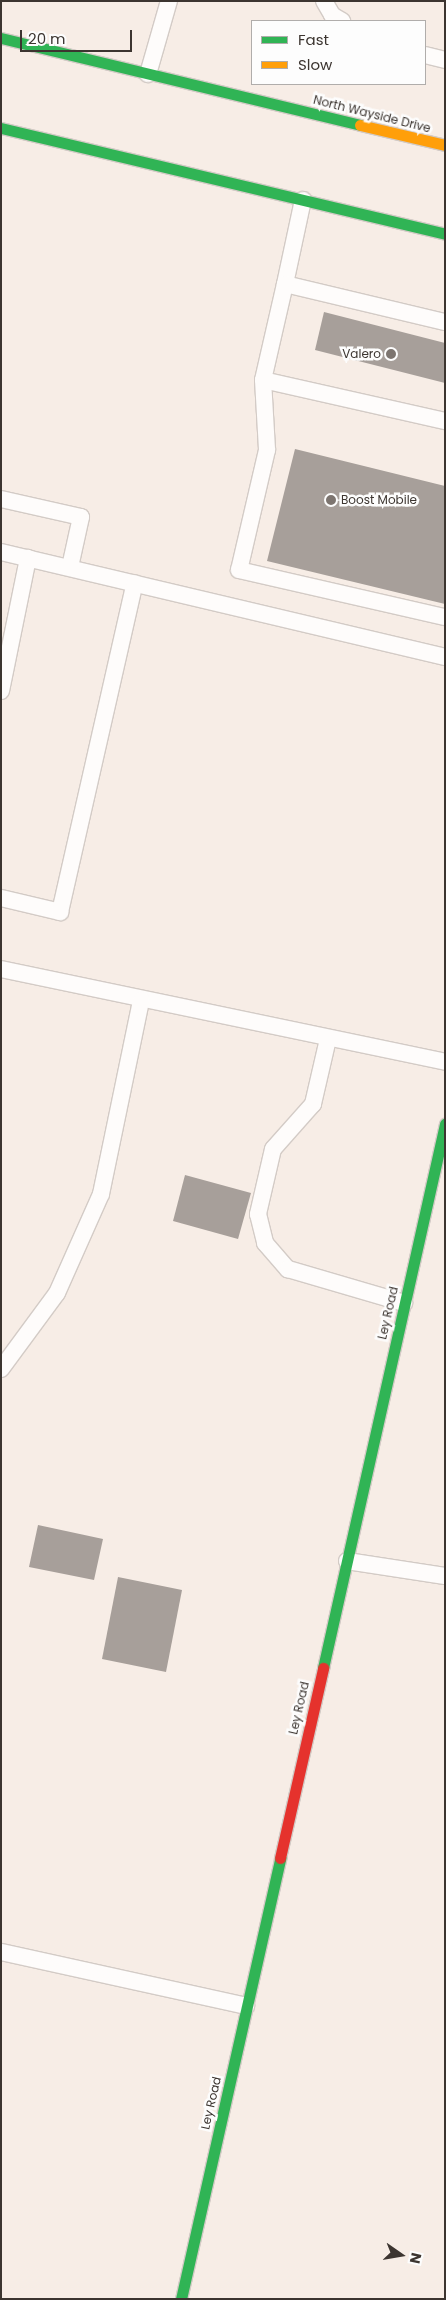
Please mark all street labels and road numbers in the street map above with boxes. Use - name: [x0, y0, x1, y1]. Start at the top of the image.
- street label: North Wayside Drive: [312, 92, 432, 136]
- street label: Ley Road: [375, 1285, 401, 1341]
- street label: Ley Road: [286, 1680, 312, 1736]
- street label: Ley Road: [198, 2075, 224, 2131]

